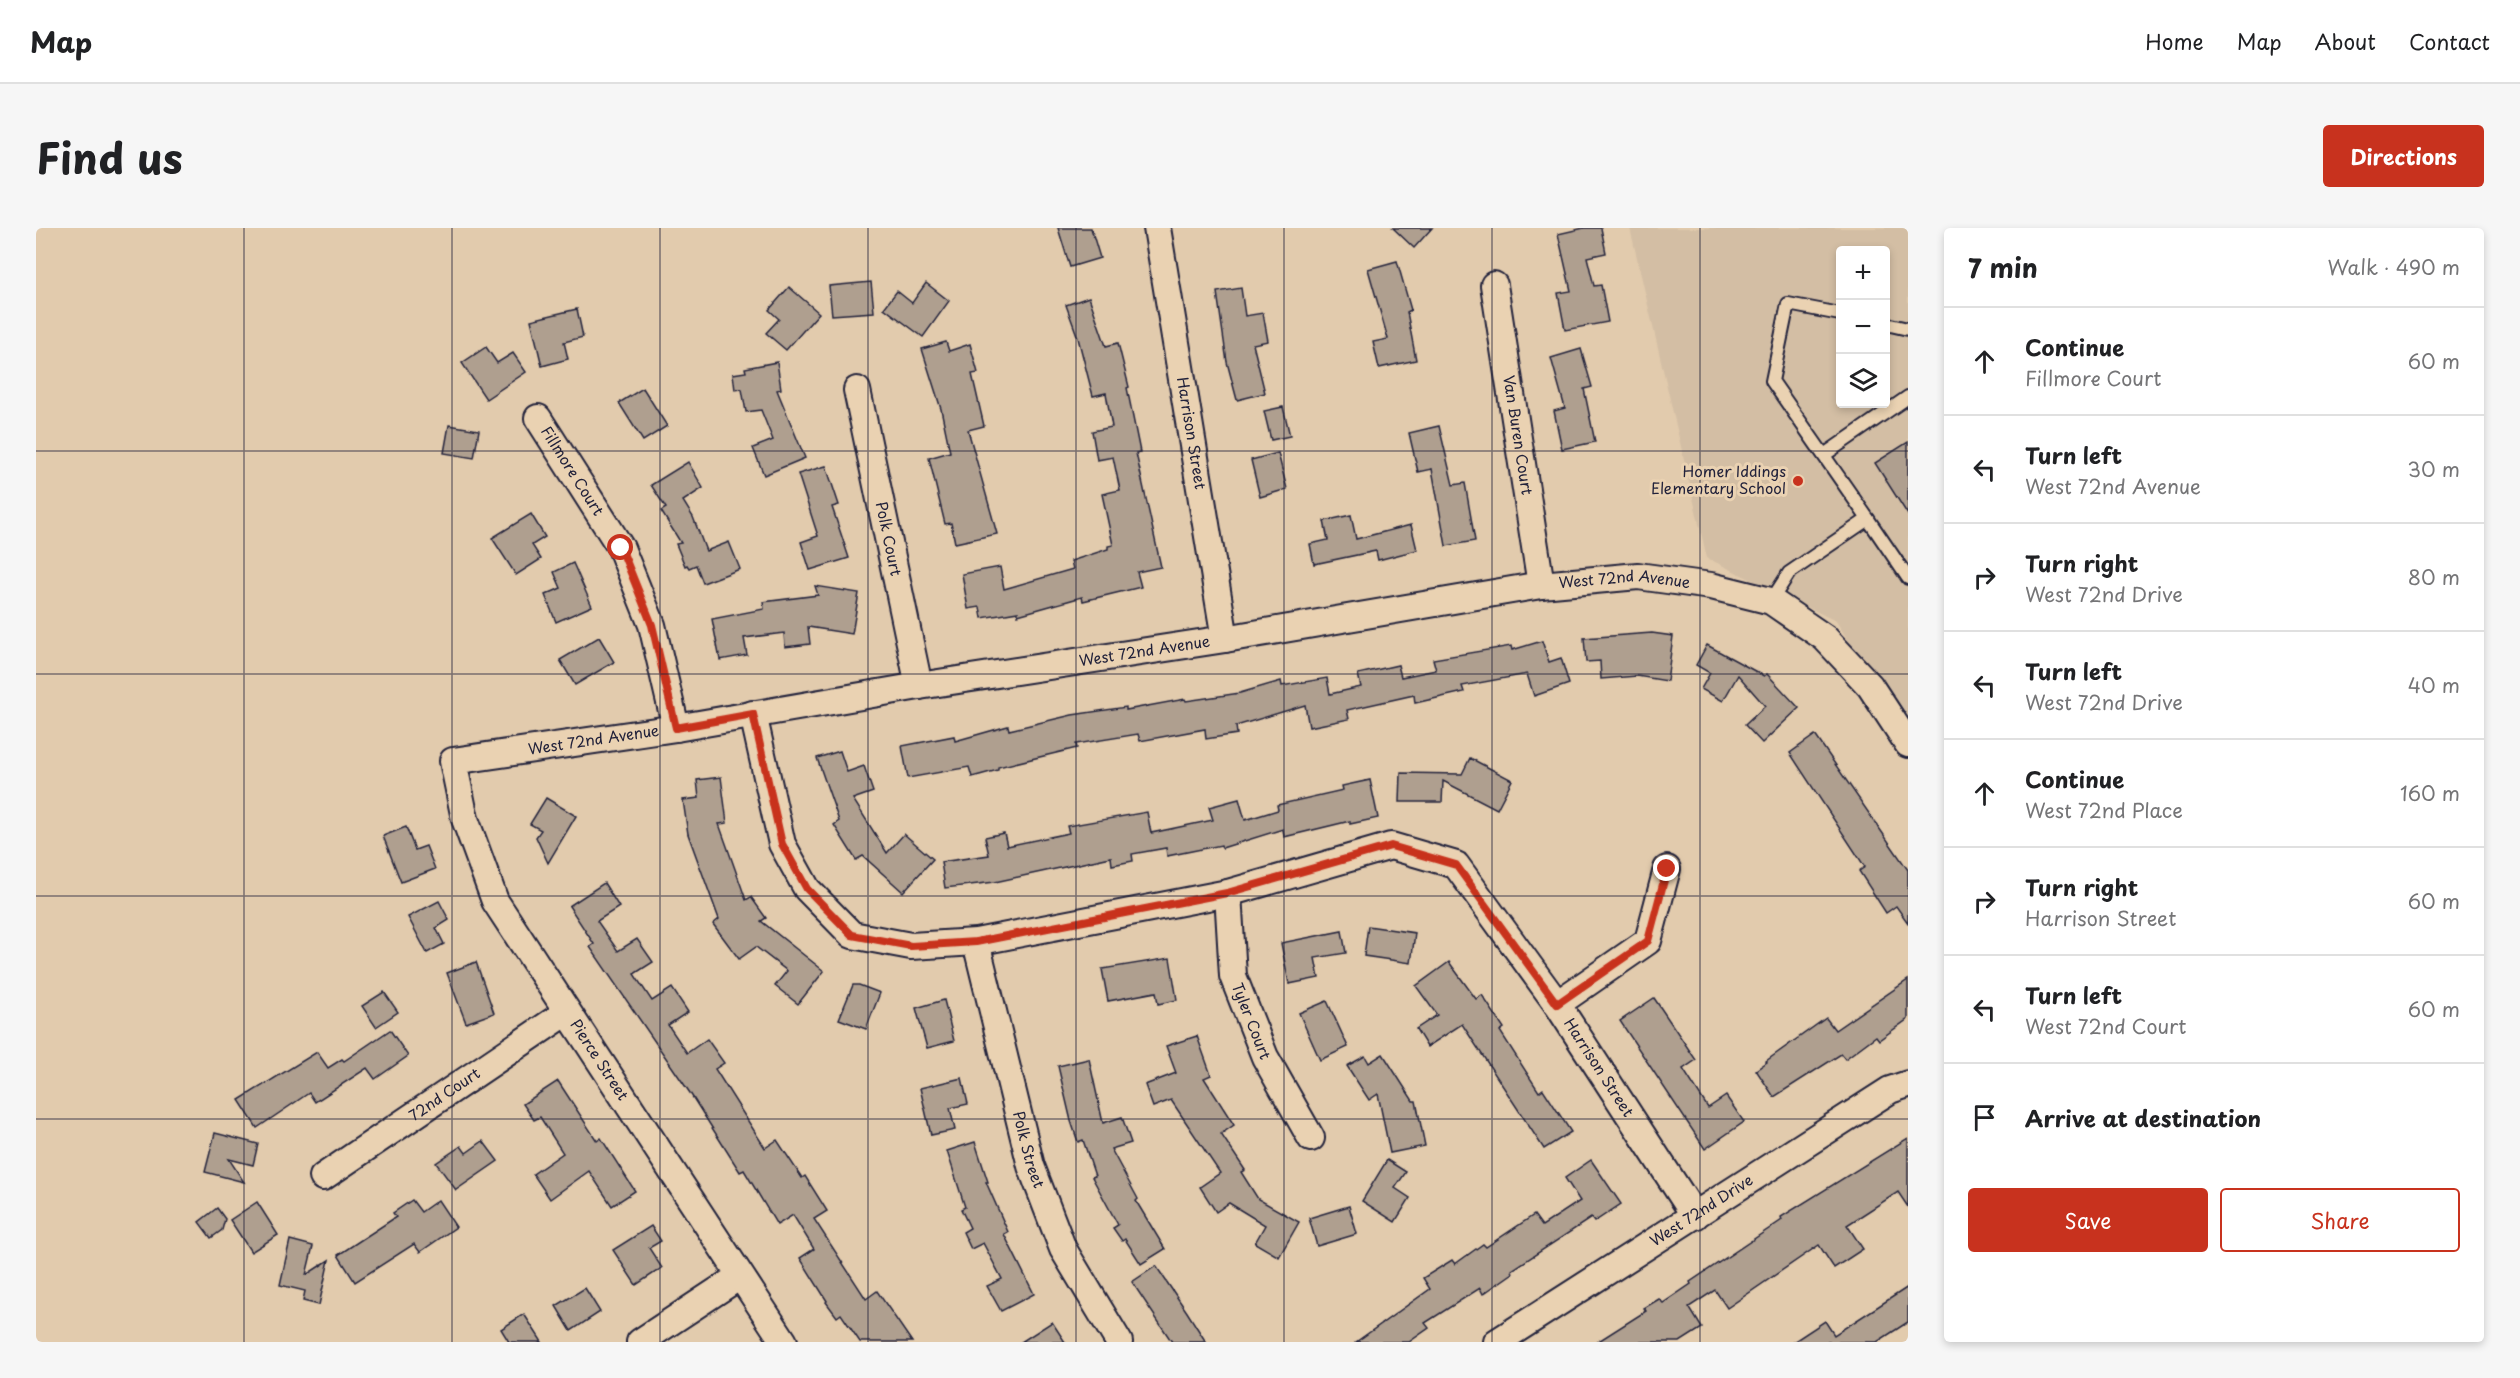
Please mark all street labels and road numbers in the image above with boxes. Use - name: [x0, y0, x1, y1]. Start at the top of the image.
- street label: Van Buren Court: [1498, 373, 1540, 496]
- street label: Harrison Street: [1172, 375, 1213, 491]
- street label: Fillmore Court: [536, 421, 610, 520]
- street label: Polk Court: [871, 499, 909, 578]
- street label: West 72nd Avenue: [1558, 563, 1692, 593]
- street label: West 72nd Avenue: [1077, 628, 1211, 671]
- street label: West 72nd Avenue: [526, 718, 660, 760]
- street label: Tyler Court: [1227, 979, 1278, 1063]
- street label: Harrison Street: [1559, 1013, 1640, 1121]
- street label: Pierce Street: [565, 1014, 635, 1104]
- street label: 72nd Court: [404, 1061, 484, 1126]
- street label: Polk Street: [1008, 1108, 1051, 1191]
- street label: West 72nd Drive: [1645, 1168, 1757, 1251]

